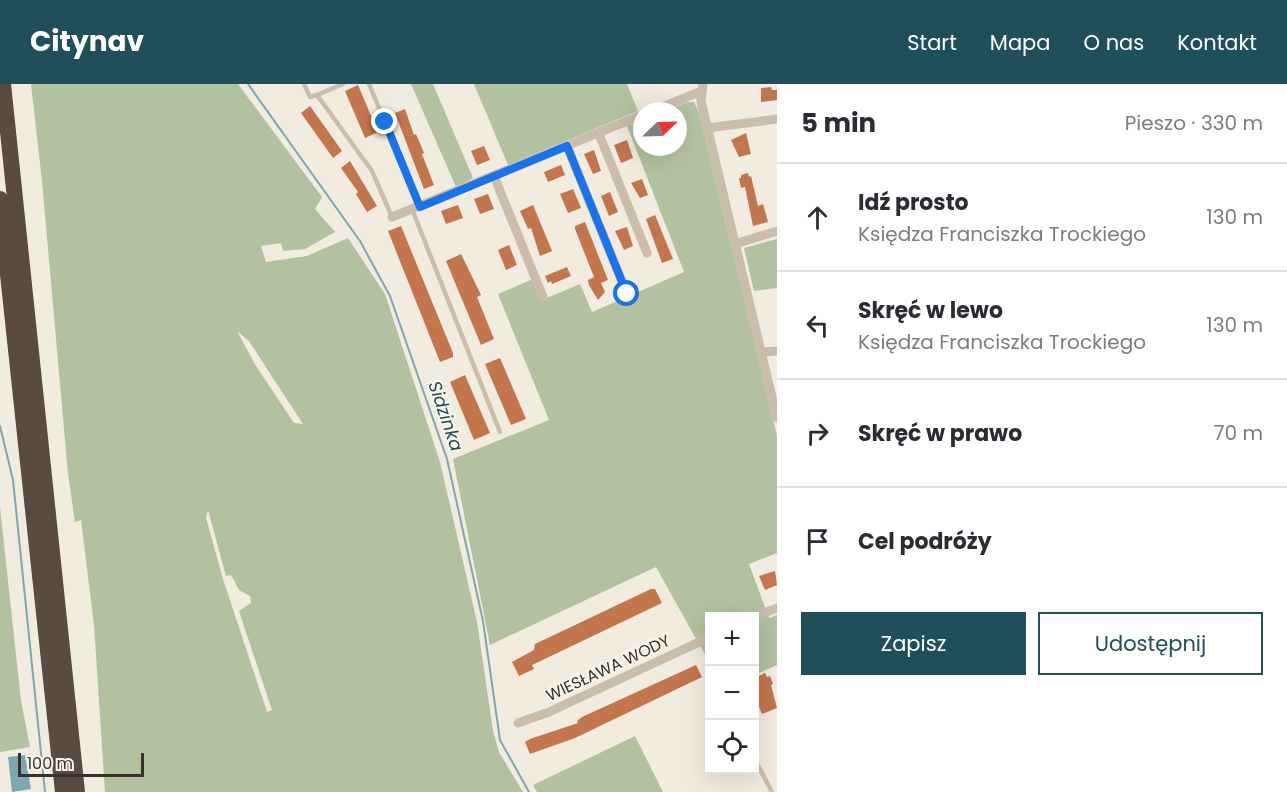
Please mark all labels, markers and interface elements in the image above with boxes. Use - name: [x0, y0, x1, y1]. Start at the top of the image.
- text: Citynav: [30, 22, 144, 61]
- text: Start: [907, 28, 957, 57]
- text: Mapa: [990, 28, 1051, 57]
- text: O nas: [1084, 28, 1144, 57]
- text: Kontakt: [1177, 28, 1257, 57]
- north arrow: [633, 102, 687, 156]
- text: 5 min: [801, 105, 876, 141]
- route end: [371, 108, 397, 134]
- text: Pieszo · 330 m: [1125, 109, 1263, 137]
- text: Idź prosto: [858, 187, 969, 218]
- icon: ahead: [801, 201, 834, 234]
- text: 130 m: [1206, 203, 1263, 231]
- text: Księdza Franciszka Trockiego: [858, 220, 1146, 248]
- route start: [613, 280, 639, 306]
- text: Skręć w lewo: [858, 295, 1003, 326]
- icon: left: [801, 309, 834, 342]
- text: 130 m: [1206, 311, 1263, 339]
- text: Księdza Franciszka Trockiego: [858, 328, 1146, 356]
- water label: Sidzinka: [422, 378, 470, 454]
- icon: right: [801, 417, 834, 450]
- text: Skręć w prawo: [858, 418, 1022, 449]
- text: 70 m: [1214, 419, 1263, 447]
- icon: arrive: [801, 525, 834, 558]
- text: Cel podróży: [858, 526, 992, 557]
- map controls: [705, 612, 759, 774]
- button: +: [705, 612, 759, 666]
- button: Zapisz: [801, 612, 1026, 675]
- button: Udostępnij: [1038, 612, 1263, 675]
- street label: WIESŁAWA WODY: [542, 629, 674, 707]
- button: −: [705, 666, 759, 720]
- button: locate: [705, 720, 759, 774]
- scale bar: [18, 750, 144, 778]
- text: 100 m: [27, 752, 73, 775]

